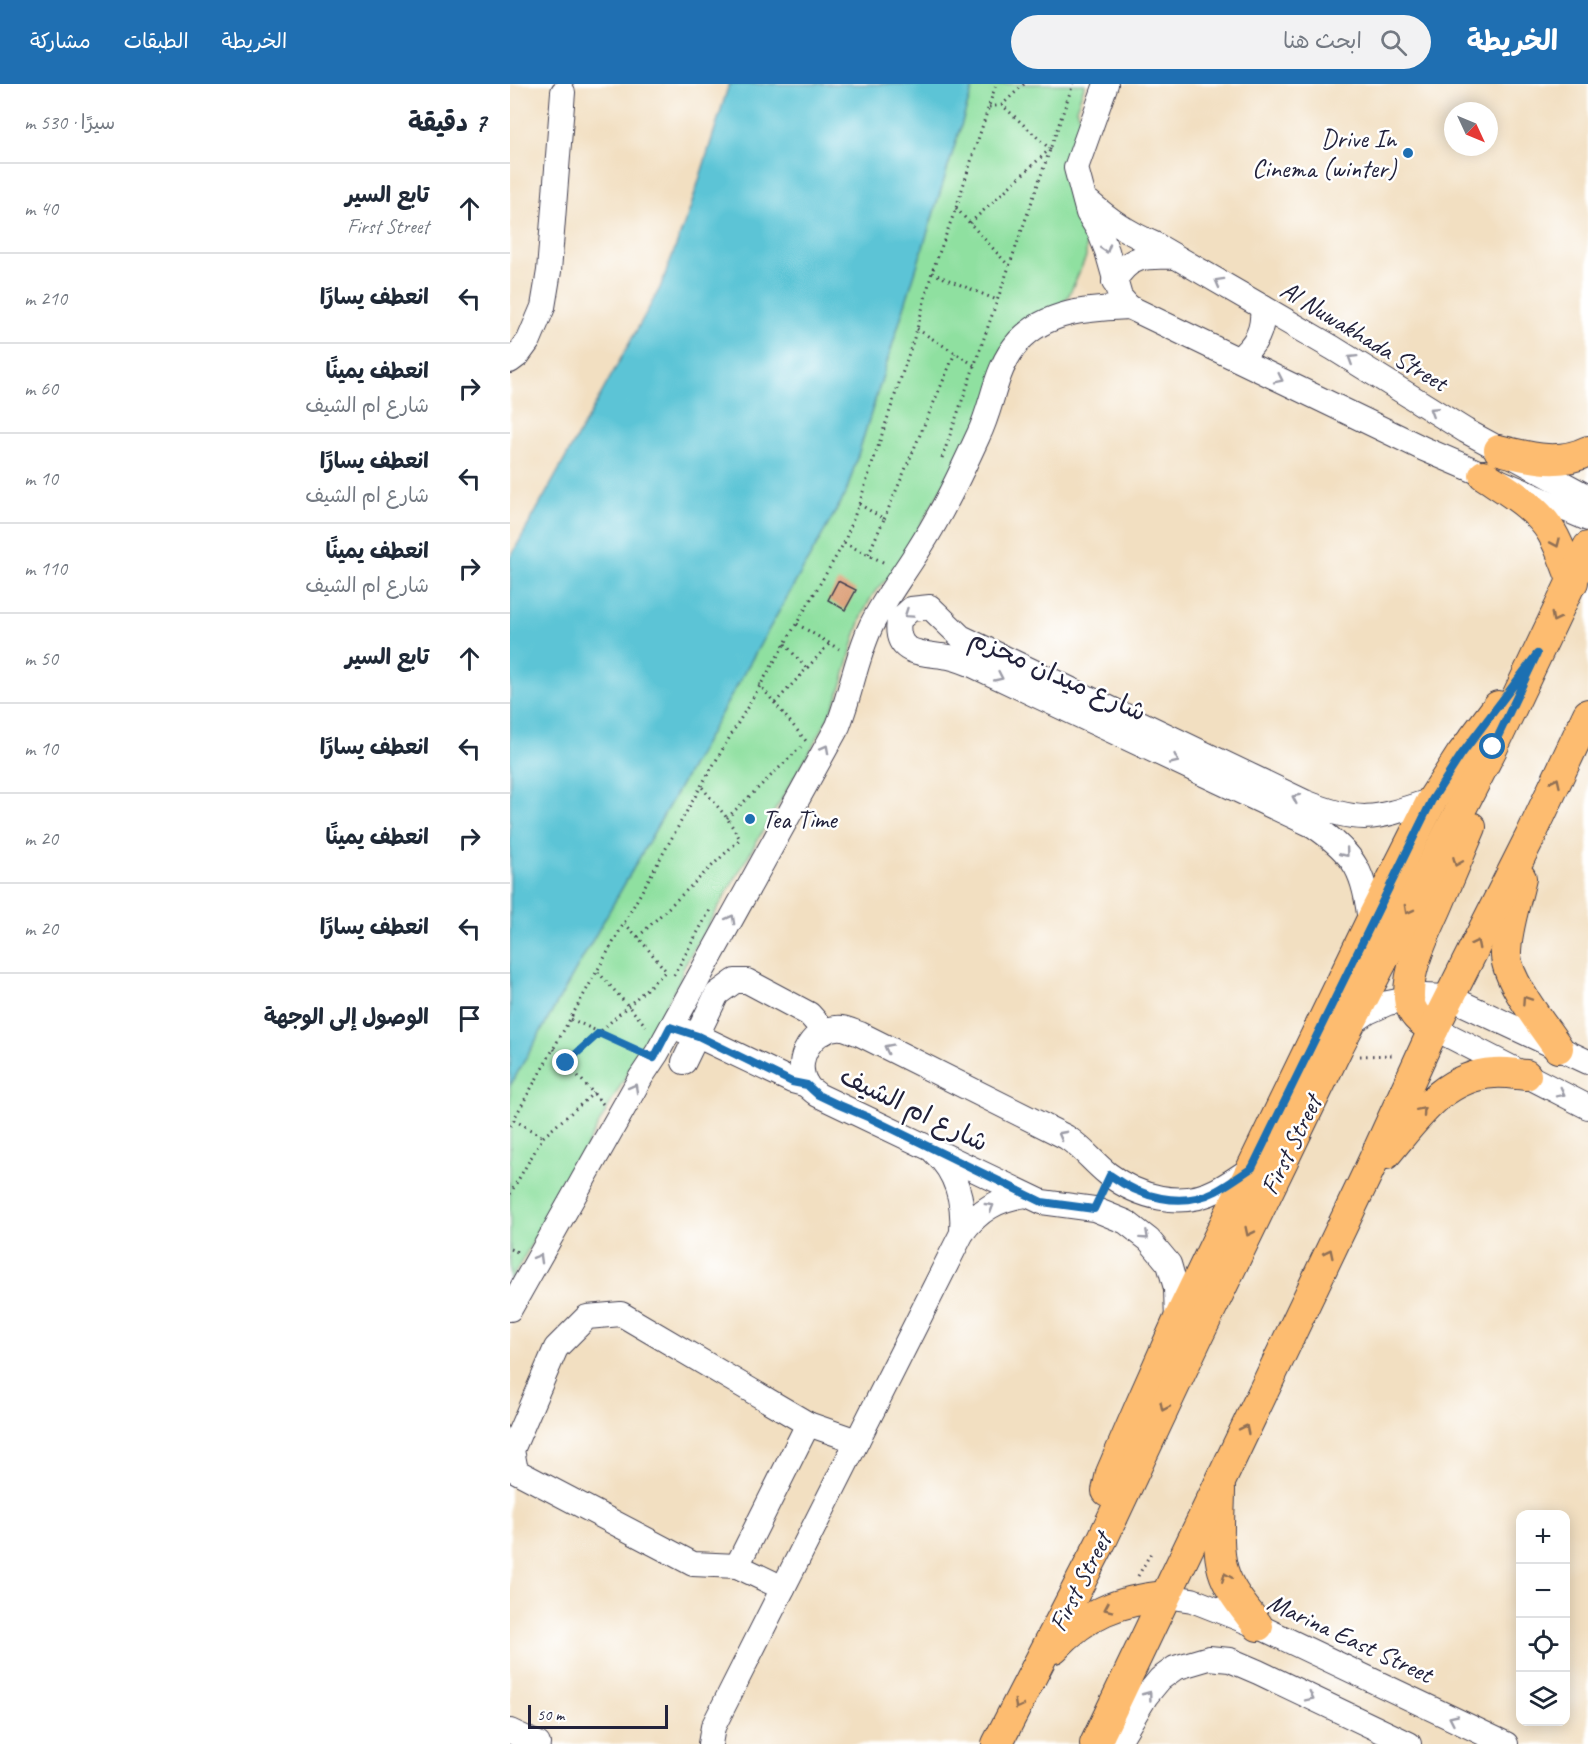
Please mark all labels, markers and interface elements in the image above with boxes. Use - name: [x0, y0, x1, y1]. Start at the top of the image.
- search box: [1011, 15, 1431, 69]
- text: الخريطة: [1467, 23, 1558, 58]
- icon: search: [1377, 26, 1410, 59]
- text: ابحث هنا: [1283, 27, 1362, 55]
- text: مشاركة: [30, 28, 91, 54]
- text: الطبقات: [124, 28, 189, 54]
- text: الخريطة: [222, 28, 287, 54]
- north arrow: [1444, 102, 1498, 156]
- text: 7 دقيقة: [408, 106, 486, 139]
- text: سيرًا · 530 m: [24, 110, 115, 135]
- place label: Drive In Cinema (winter): [1252, 122, 1397, 185]
- marker: Drive In Cinema (winter): [1401, 146, 1415, 160]
- text: تابع السير: [345, 181, 429, 209]
- icon: ahead: [453, 192, 486, 225]
- text: 40 m: [24, 196, 58, 221]
- text: First Street: [347, 214, 429, 239]
- one-way arrow: [1099, 244, 1111, 254]
- street label: Al Nuwakhada Street: [1274, 273, 1456, 400]
- one-way arrow: [1214, 278, 1225, 289]
- icon: left: [453, 282, 486, 315]
- text: انعطف يسارًا: [320, 283, 429, 311]
- text: 210 m: [24, 286, 67, 311]
- one-way arrow: [1347, 356, 1358, 367]
- text: انعطف يمينًا: [325, 357, 429, 385]
- icon: right: [453, 372, 486, 405]
- one-way arrow: [1273, 372, 1284, 384]
- text: 60 m: [24, 376, 58, 401]
- text: شارع ام الشيف: [305, 393, 429, 418]
- one-way arrow: [1429, 406, 1439, 418]
- text: انعطف يسارًا: [320, 447, 429, 475]
- icon: left: [453, 462, 486, 495]
- text: 10 m: [24, 466, 58, 491]
- text: شارع ام الشيف: [305, 483, 429, 508]
- one-way arrow: [1549, 536, 1561, 547]
- text: انعطف يمينًا: [325, 537, 429, 565]
- icon: right: [453, 552, 486, 585]
- text: 110 m: [24, 556, 67, 581]
- text: شارع ام الشيف: [305, 573, 429, 598]
- one-way arrow: [903, 606, 914, 617]
- one-way arrow: [1550, 611, 1562, 622]
- street label: شارع ميدان محزم: [963, 621, 1151, 731]
- icon: ahead: [453, 642, 486, 675]
- text: تابع السير: [345, 643, 429, 671]
- text: 50 m: [24, 646, 58, 671]
- one-way arrow: [992, 670, 1003, 682]
- icon: left: [453, 732, 486, 765]
- text: انعطف يسارًا: [320, 733, 429, 761]
- route start: [1479, 733, 1505, 759]
- text: 10 m: [24, 736, 58, 761]
- one-way arrow: [818, 744, 829, 755]
- one-way arrow: [1169, 753, 1180, 765]
- one-way arrow: [1548, 777, 1560, 788]
- one-way arrow: [1291, 793, 1302, 805]
- place label: Tea Time: [762, 803, 839, 836]
- marker: Tea Time: [743, 812, 757, 826]
- icon: right: [453, 822, 486, 855]
- text: انعطف يمينًا: [325, 823, 429, 851]
- text: 20 m: [24, 826, 58, 851]
- one-way arrow: [1338, 846, 1349, 857]
- one-way arrow: [1452, 855, 1464, 866]
- one-way arrow: [1404, 904, 1415, 915]
- icon: left: [453, 912, 486, 945]
- text: انعطف يسارًا: [320, 913, 429, 941]
- one-way arrow: [724, 915, 735, 925]
- text: 20 m: [24, 916, 58, 941]
- one-way arrow: [1468, 940, 1480, 951]
- one-way arrow: [1522, 995, 1533, 1006]
- icon: arrive: [453, 1002, 486, 1035]
- text: الوصول إلى الوجهة: [264, 1003, 429, 1031]
- one-way arrow: [883, 1044, 894, 1055]
- route end: [552, 1049, 578, 1075]
- street label: شارع ام الشيف: [833, 1059, 993, 1162]
- one-way arrow: [627, 1084, 638, 1095]
- one-way arrow: [1555, 1085, 1566, 1097]
- street label: First Street: [1253, 1087, 1331, 1200]
- one-way arrow: [1415, 1108, 1426, 1118]
- one-way arrow: [1057, 1131, 1068, 1143]
- one-way arrow: [984, 1202, 994, 1214]
- one-way arrow: [1244, 1225, 1256, 1236]
- one-way arrow: [1138, 1229, 1148, 1240]
- one-way arrow: [1321, 1248, 1333, 1259]
- one-way arrow: [531, 1254, 543, 1264]
- one-way arrow: [1160, 1401, 1172, 1412]
- one-way arrow: [1237, 1424, 1249, 1435]
- map controls: [1516, 1510, 1570, 1726]
- button: +: [1516, 1510, 1570, 1564]
- street label: First Street: [1041, 1524, 1120, 1637]
- button: −: [1516, 1564, 1570, 1618]
- one-way arrow: [1221, 1572, 1233, 1583]
- street label: Marina East Street: [1262, 1585, 1440, 1692]
- one-way arrow: [1104, 1601, 1115, 1613]
- button: locate: [1516, 1618, 1570, 1672]
- button: layers: [1516, 1672, 1570, 1726]
- one-way arrow: [1304, 1689, 1315, 1701]
- one-way arrow: [1141, 1690, 1152, 1701]
- one-way arrow: [1014, 1699, 1025, 1709]
- scale bar: [528, 1702, 668, 1730]
- text: 50 m: [537, 1705, 564, 1725]
- one-way arrow: [1449, 1714, 1460, 1726]

